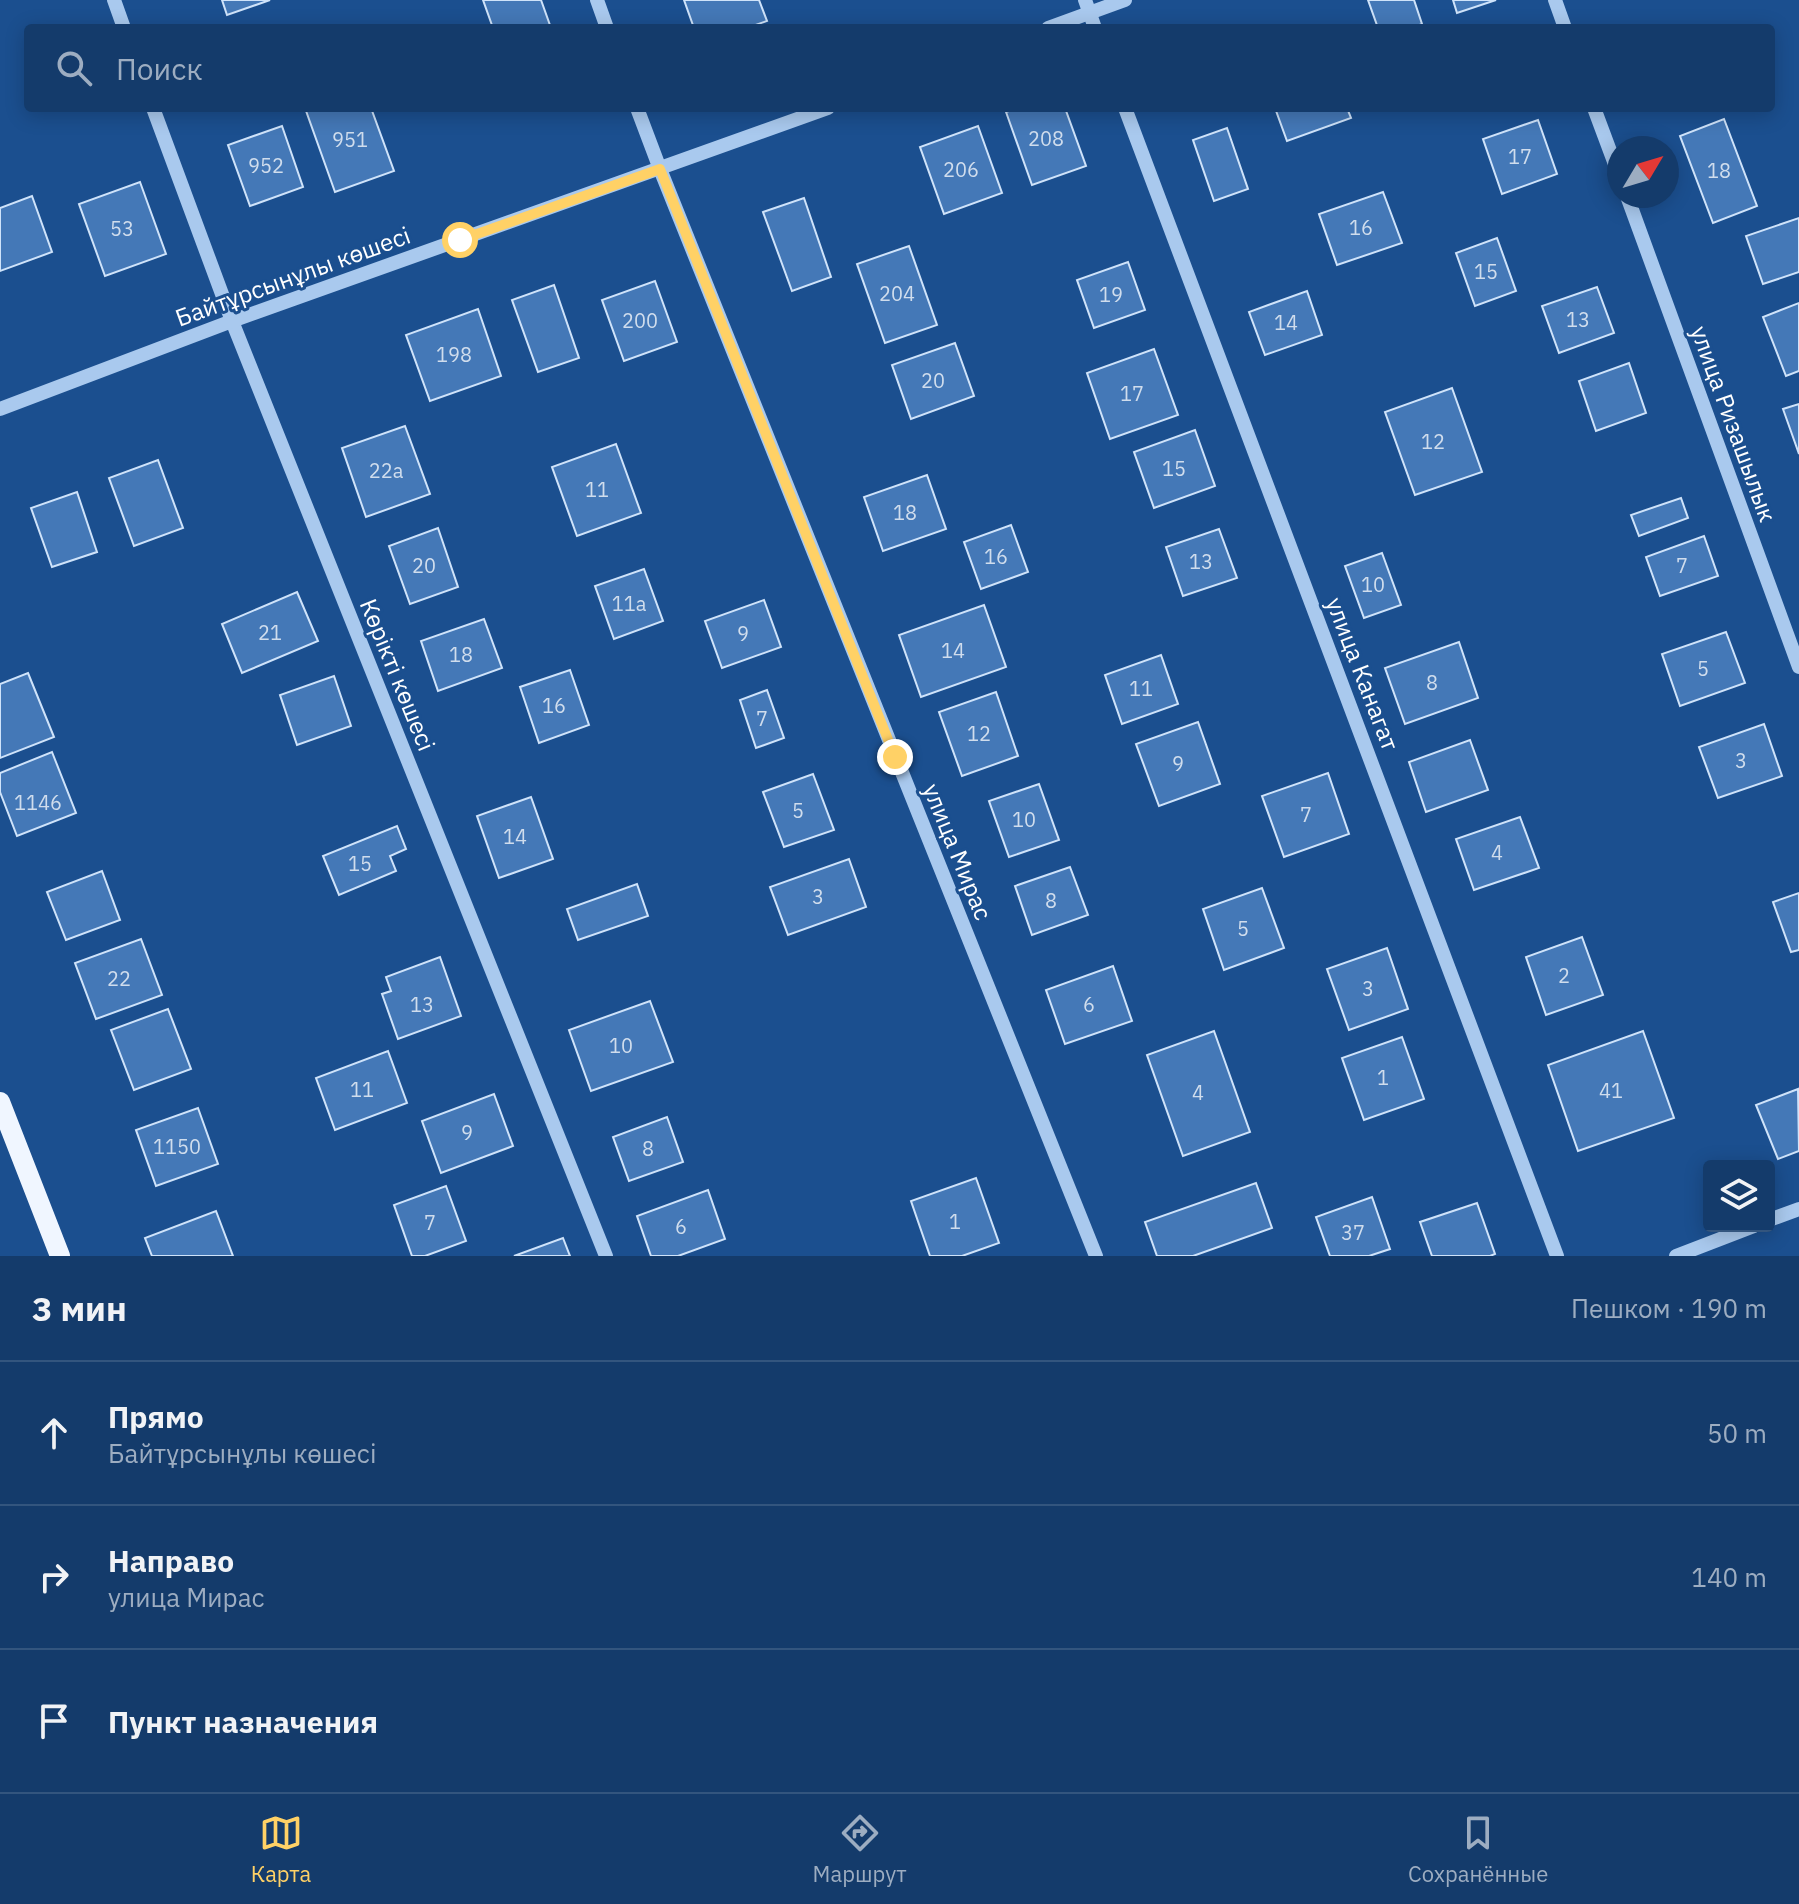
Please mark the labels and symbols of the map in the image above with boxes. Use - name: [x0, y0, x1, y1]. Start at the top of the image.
- house number: 208: [1028, 125, 1064, 152]
- house number: 951: [332, 126, 368, 153]
- north arrow: [1607, 136, 1679, 208]
- house number: 17: [1508, 143, 1532, 170]
- house number: 952: [248, 152, 284, 179]
- house number: 206: [943, 156, 979, 183]
- house number: 18: [1707, 157, 1731, 184]
- house number: 16: [1349, 214, 1373, 241]
- house number: 53: [110, 215, 134, 242]
- street label: Байтұрсынұлы көшесі: [171, 219, 415, 333]
- route start: [442, 222, 478, 258]
- house number: 15: [1474, 258, 1498, 285]
- house number: 204: [879, 280, 915, 307]
- house number: 19: [1099, 281, 1123, 308]
- house number: 13: [1566, 306, 1590, 333]
- house number: 200: [622, 307, 658, 334]
- house number: 14: [1274, 309, 1298, 336]
- street label: улица Ризашылык: [1684, 321, 1784, 526]
- house number: 198: [436, 341, 472, 368]
- house number: 20: [921, 367, 945, 394]
- house number: 17: [1120, 380, 1144, 407]
- house number: 12: [1421, 428, 1445, 455]
- house number: 15: [1162, 455, 1186, 482]
- house number: 22а: [369, 457, 404, 484]
- house number: 11: [585, 476, 609, 503]
- house number: 18: [893, 499, 917, 526]
- house number: 16: [984, 543, 1008, 570]
- house number: 13: [1189, 548, 1213, 575]
- house number: 20: [412, 552, 436, 579]
- house number: 7: [1676, 552, 1688, 579]
- house number: 10: [1361, 571, 1385, 598]
- house number: 11а: [612, 590, 647, 617]
- street label: улица Канагат: [1319, 593, 1407, 755]
- street label: Көрікті көшесі: [353, 594, 443, 755]
- house number: 21: [258, 619, 282, 646]
- house number: 9: [737, 620, 749, 647]
- house number: 14: [941, 637, 965, 664]
- house number: 18: [449, 641, 473, 668]
- house number: 5: [1697, 655, 1709, 682]
- house number: 8: [1426, 669, 1438, 696]
- house number: 11: [1129, 675, 1153, 702]
- house number: 16: [542, 692, 566, 719]
- house number: 7: [756, 705, 768, 732]
- house number: 12: [967, 720, 991, 747]
- route end: [877, 739, 913, 775]
- house number: 3: [1735, 747, 1747, 774]
- house number: 9: [1172, 750, 1184, 777]
- street label: улица Мирас: [916, 779, 1000, 925]
- house number: 1146: [14, 789, 62, 816]
- house number: 5: [792, 797, 804, 824]
- house number: 7: [1300, 801, 1312, 828]
- house number: 10: [1012, 806, 1036, 833]
- house number: 14: [503, 823, 527, 850]
- house number: 4: [1491, 839, 1503, 866]
- house number: 15: [348, 850, 372, 877]
- house number: 3: [812, 883, 824, 910]
- house number: 8: [1045, 887, 1057, 914]
- house number: 5: [1237, 915, 1249, 942]
- house number: 2: [1558, 962, 1570, 989]
- house number: 22: [107, 965, 131, 992]
- house number: 3: [1362, 975, 1374, 1002]
- house number: 13: [410, 991, 434, 1018]
- house number: 6: [1083, 991, 1095, 1018]
- house number: 10: [609, 1032, 633, 1059]
- house number: 1: [1377, 1064, 1389, 1091]
- house number: 11: [350, 1076, 374, 1103]
- house number: 41: [1599, 1077, 1623, 1104]
- house number: 4: [1192, 1079, 1204, 1106]
- house number: 9: [461, 1119, 473, 1146]
- house number: 1150: [153, 1133, 201, 1160]
- house number: 8: [642, 1135, 654, 1162]
- house number: 1: [949, 1208, 961, 1235]
- house number: 7: [424, 1209, 436, 1236]
- house number: 6: [675, 1213, 687, 1240]
- house number: 37: [1341, 1219, 1365, 1246]

